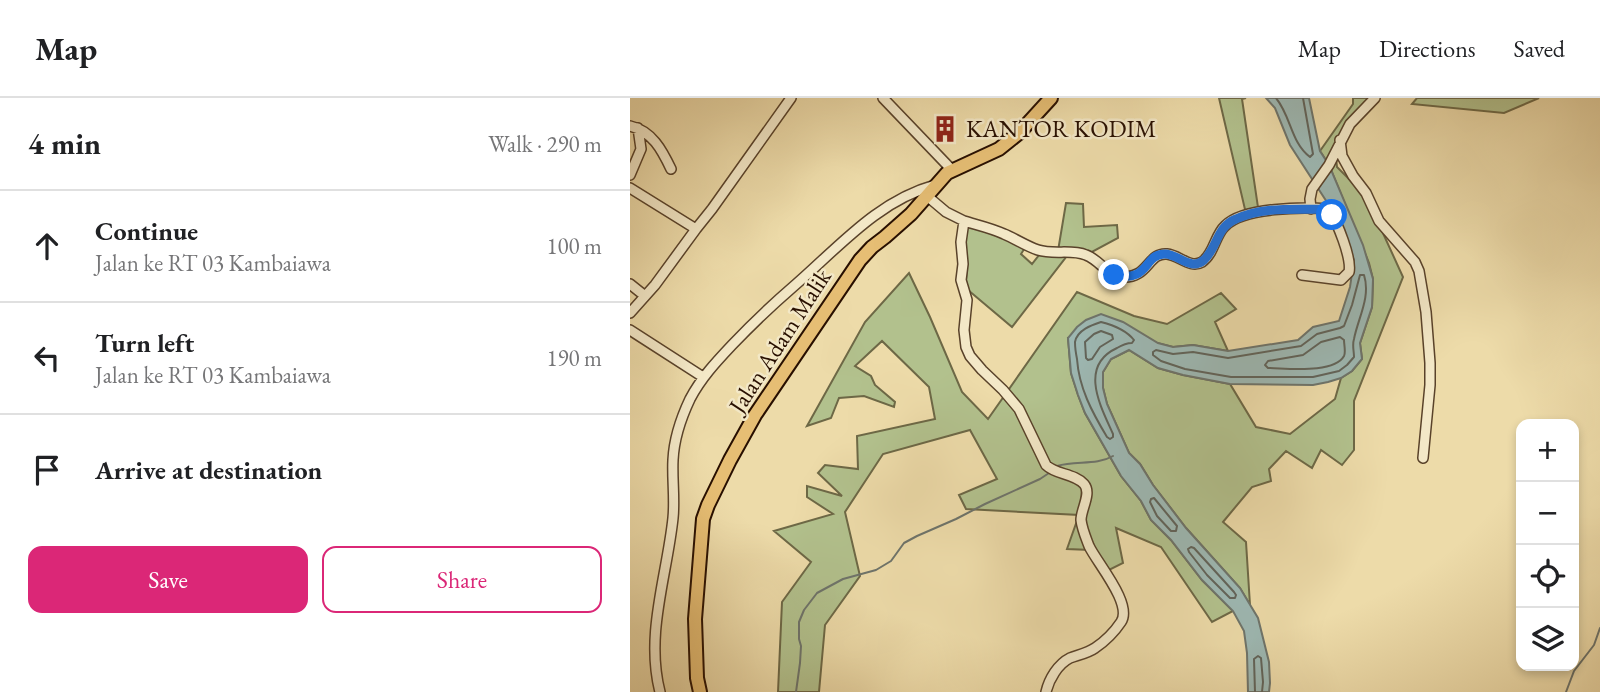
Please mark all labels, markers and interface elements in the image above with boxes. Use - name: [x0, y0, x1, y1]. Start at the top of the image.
- text: Map: [35, 27, 97, 70]
- text: Map: [1298, 33, 1341, 64]
- text: Directions: [1379, 33, 1476, 64]
- text: Saved: [1514, 33, 1565, 64]
- place label: KANTOR KODIM: [966, 113, 1156, 144]
- building icon: KANTOR KODIM: [930, 114, 960, 144]
- text: 4 min: [28, 124, 101, 163]
- text: Walk · 290 m: [488, 129, 602, 159]
- route start: [1316, 199, 1347, 230]
- text: Continue: [95, 214, 198, 248]
- icon: ahead: [28, 227, 66, 265]
- text: 100 m: [546, 231, 602, 261]
- text: Jalan ke RT 03 Kambaiawa: [95, 248, 331, 278]
- route end: [1098, 259, 1129, 290]
- street label: Jalan Adam Malik: [720, 262, 838, 420]
- text: Turn left: [95, 326, 194, 360]
- icon: left: [28, 339, 66, 377]
- text: 190 m: [546, 343, 602, 373]
- text: Jalan ke RT 03 Kambaiawa: [95, 360, 331, 390]
- map controls: [1516, 419, 1579, 671]
- button: +: [1516, 419, 1579, 482]
- icon: arrive: [28, 451, 66, 489]
- text: Arrive at destination: [95, 453, 322, 487]
- button: −: [1516, 482, 1579, 545]
- button: locate: [1516, 545, 1579, 608]
- button: Save: [28, 546, 308, 613]
- button: Share: [322, 546, 602, 613]
- button: layers: [1516, 608, 1579, 671]

